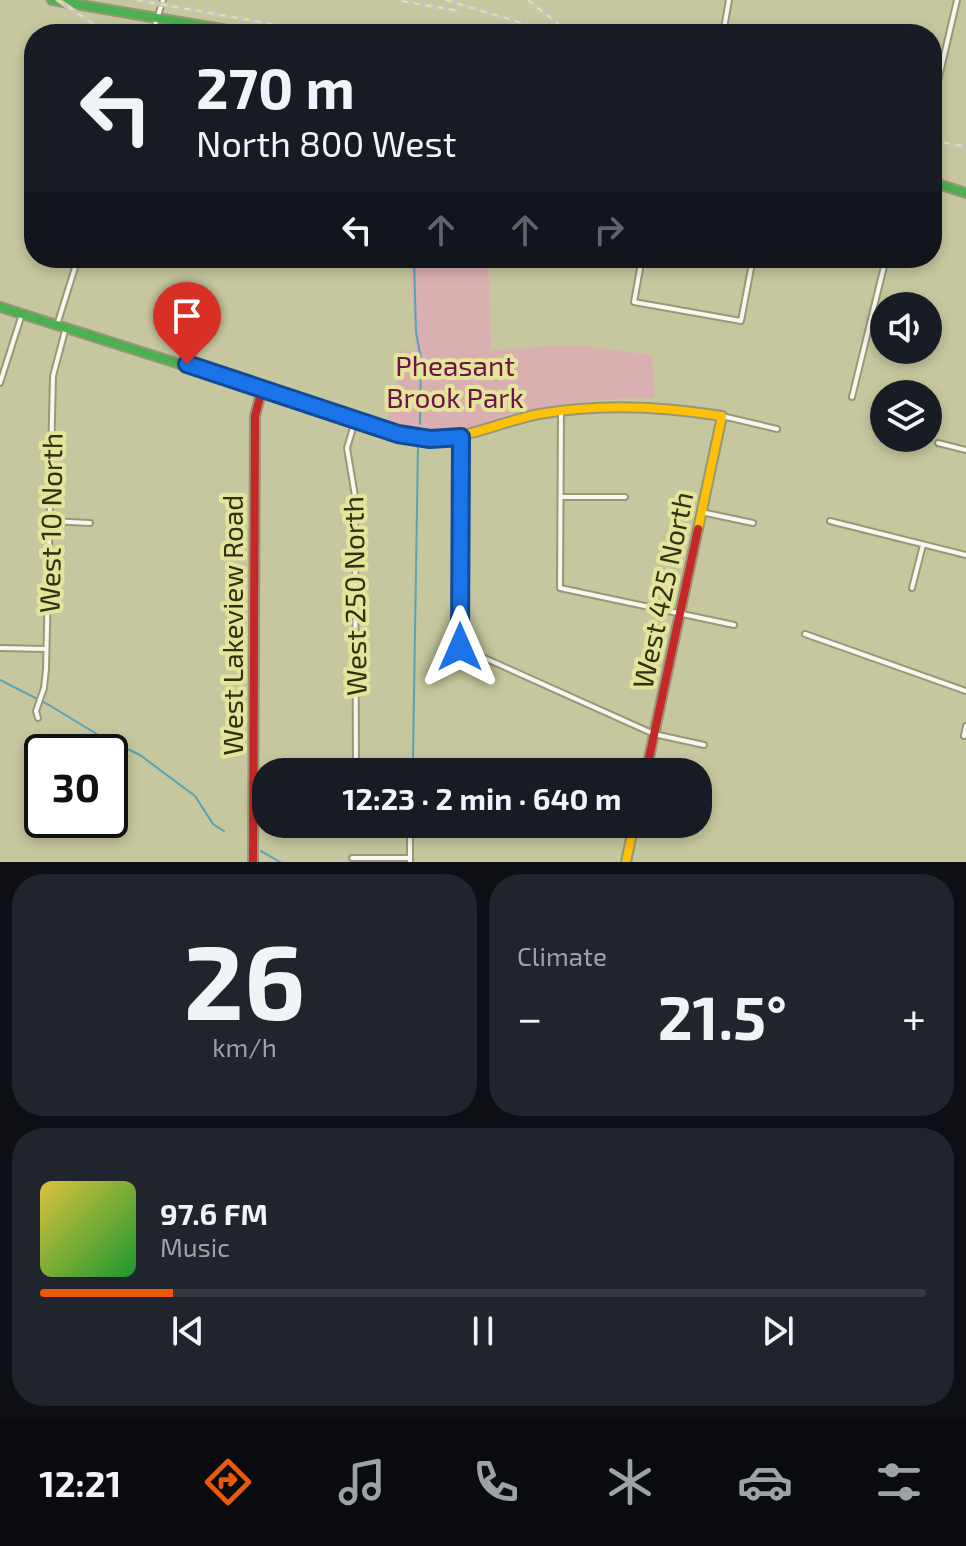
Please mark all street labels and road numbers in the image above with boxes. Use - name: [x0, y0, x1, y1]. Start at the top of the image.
- street label: West 10 North: [31, 433, 69, 613]
- street label: West 425 North: [625, 489, 699, 691]
- street label: West Lakeview Road: [215, 495, 249, 755]
- street label: West 250 North: [335, 496, 373, 696]

